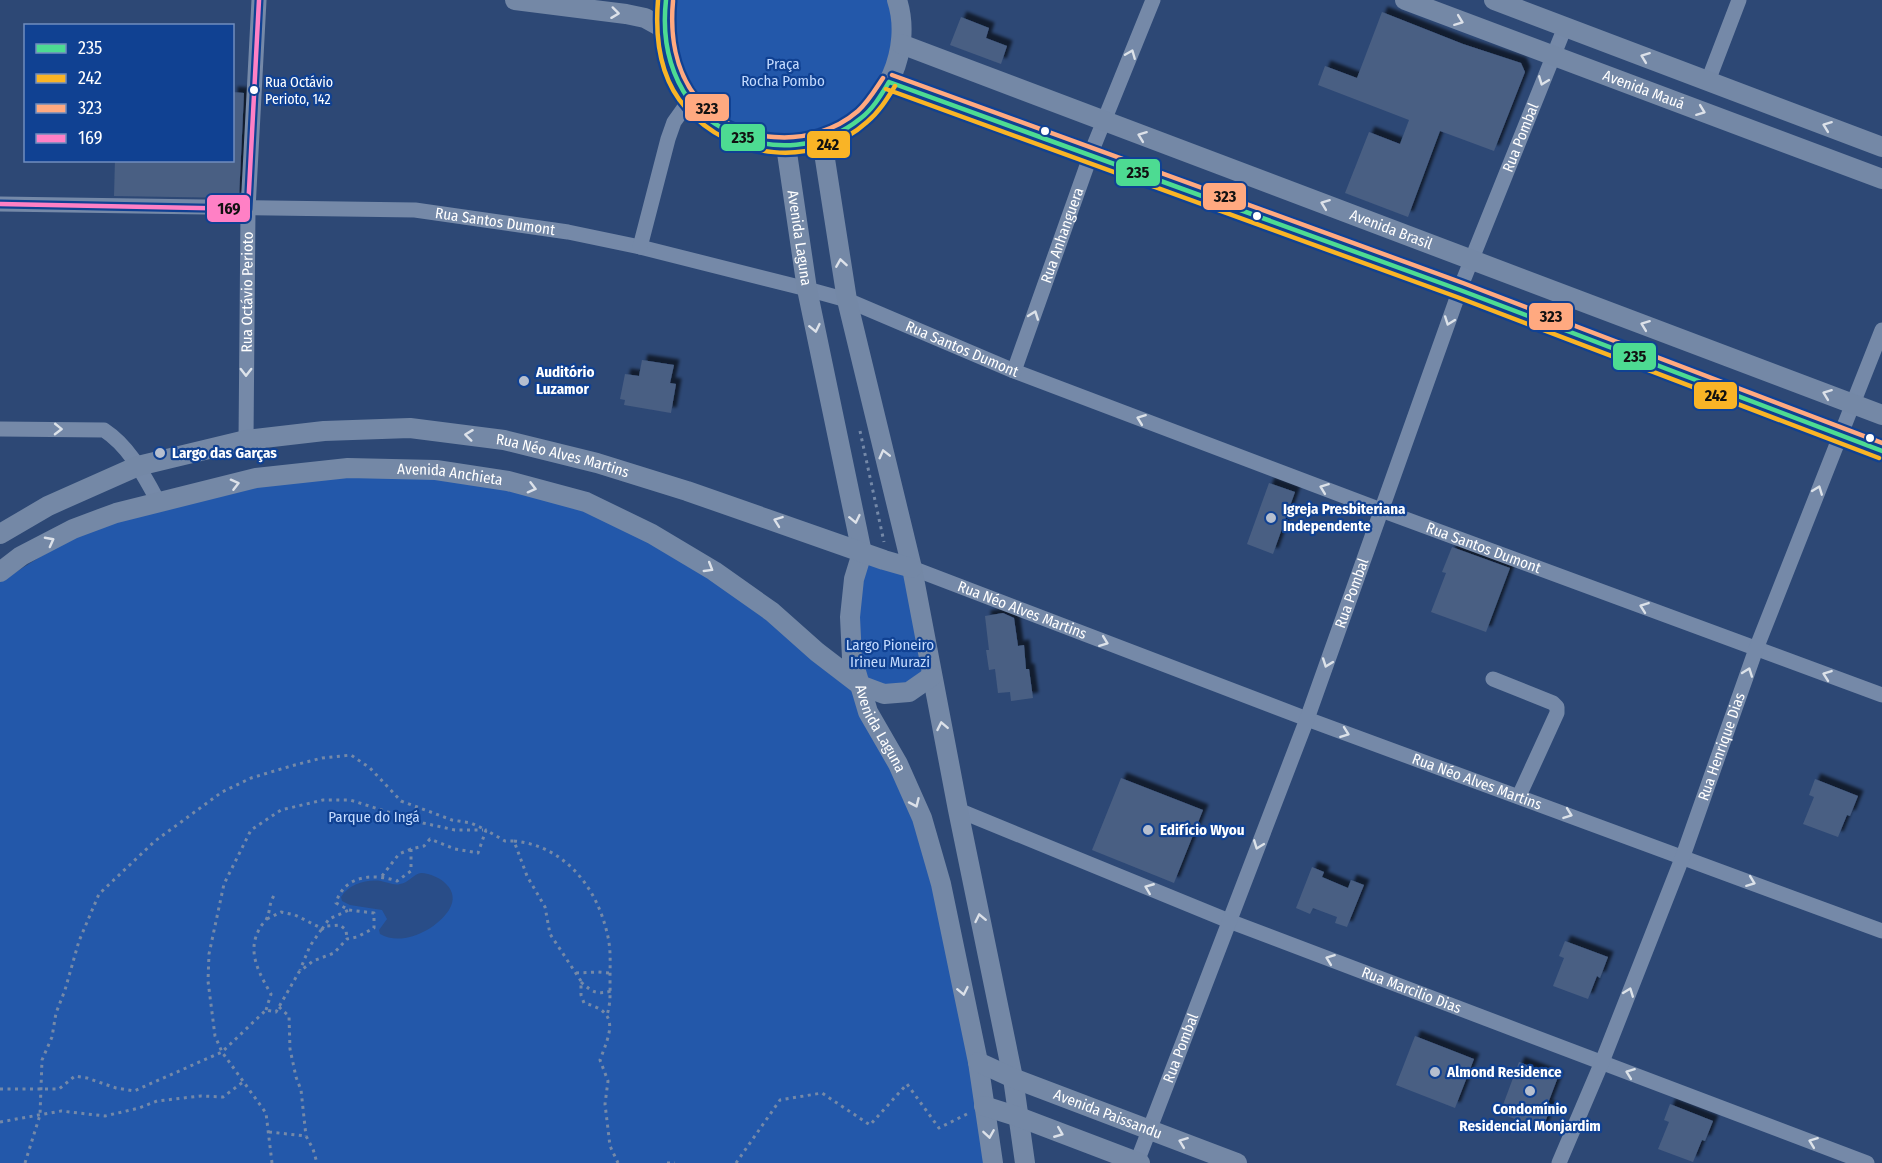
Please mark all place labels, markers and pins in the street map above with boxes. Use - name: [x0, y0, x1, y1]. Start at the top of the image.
- place label: Rua Octávio Perioto, 142: [265, 74, 333, 108]
- marker: Rua Octávio Perioto, 142: [248, 84, 260, 96]
- unlabelled marker: [1039, 125, 1051, 137]
- unlabelled marker: [1251, 210, 1263, 222]
- place label: Auditório Luzamor: [535, 363, 594, 398]
- marker: Auditório Luzamor: [517, 374, 531, 388]
- unlabelled marker: [1864, 432, 1876, 444]
- place label: Largo das Garças: [172, 444, 277, 463]
- marker: Largo das Garças: [153, 446, 167, 460]
- place label: Igreja Presbiteriana Independente: [1283, 500, 1406, 535]
- marker: Igreja Presbiteriana Independente: [1264, 511, 1278, 525]
- place label: Edifício Wyou: [1160, 821, 1245, 839]
- marker: Edifício Wyou: [1141, 823, 1155, 837]
- place label: Almond Residence: [1446, 1063, 1562, 1081]
- marker: Almond Residence: [1428, 1065, 1442, 1079]
- marker: Condomínio Residencial Monjardim: [1523, 1084, 1537, 1098]
- place label: Condomínio Residencial Monjardim: [1459, 1100, 1601, 1135]

